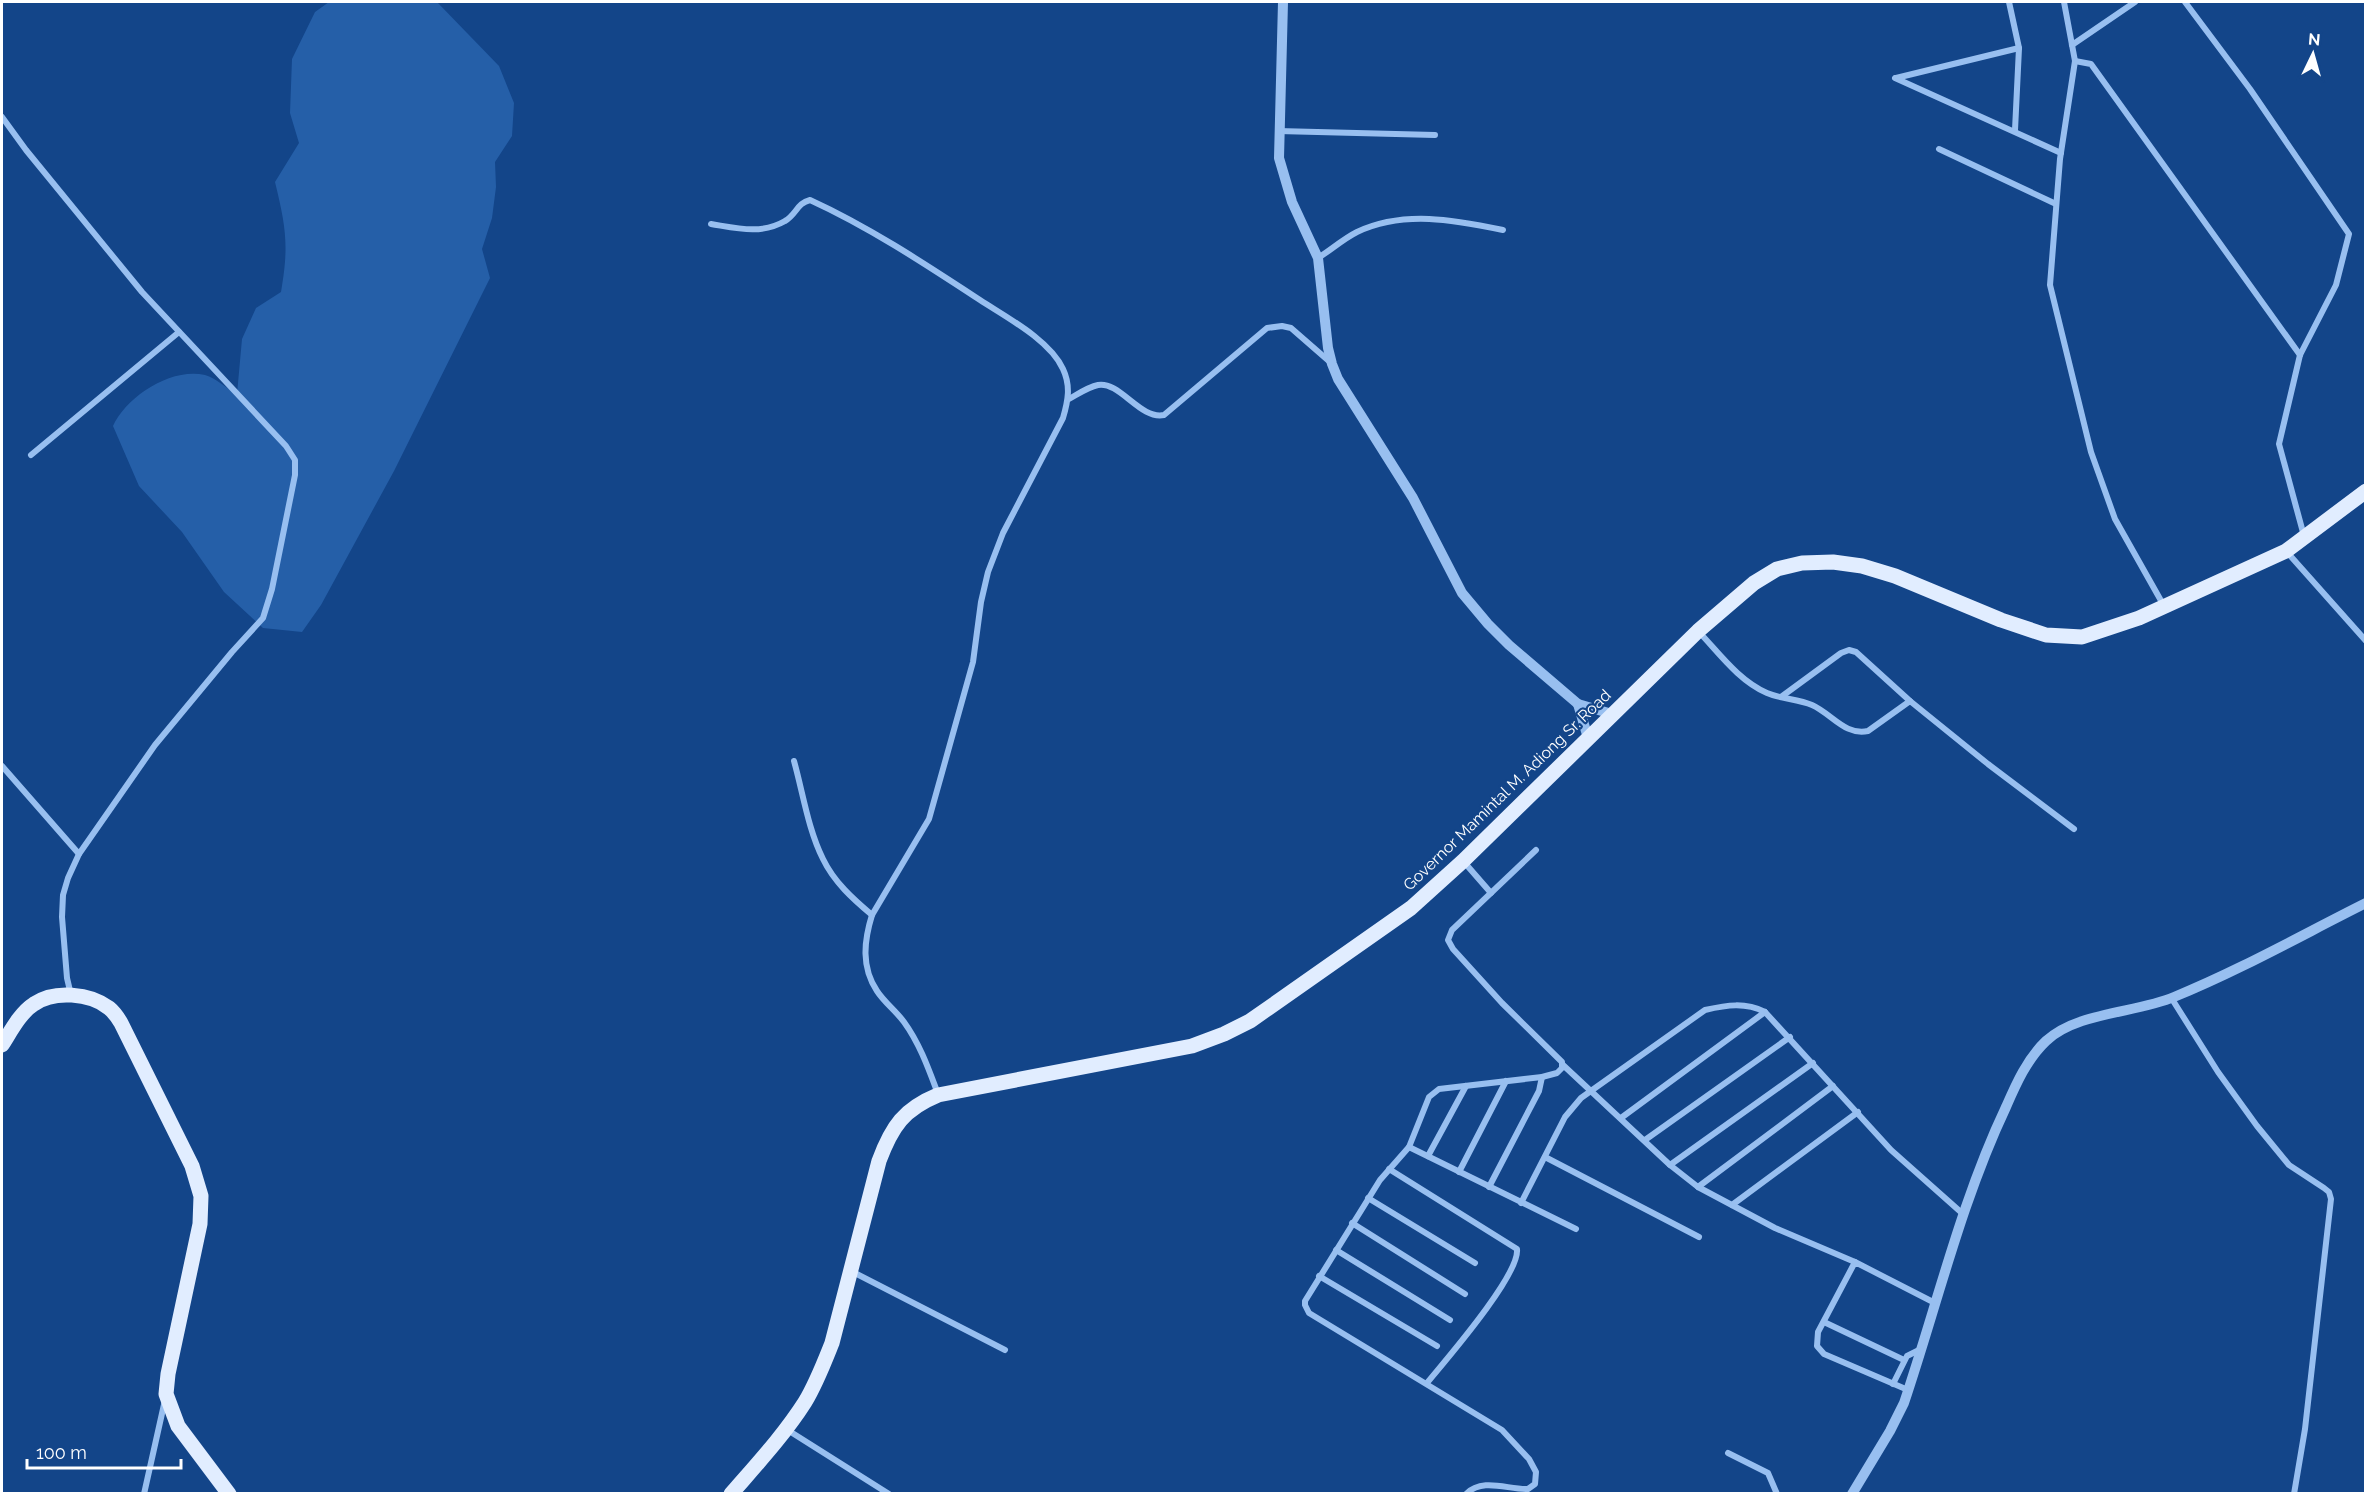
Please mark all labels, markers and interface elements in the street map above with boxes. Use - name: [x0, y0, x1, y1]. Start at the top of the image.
- north arrow: [2283, 24, 2343, 84]
- text: N: [2307, 30, 2321, 50]
- street label: Governor Mamintal M. Adiong Sr. Road: [1399, 686, 1615, 894]
- scale bar: [27, 1432, 182, 1470]
- text: 100 m: [36, 1442, 87, 1463]

